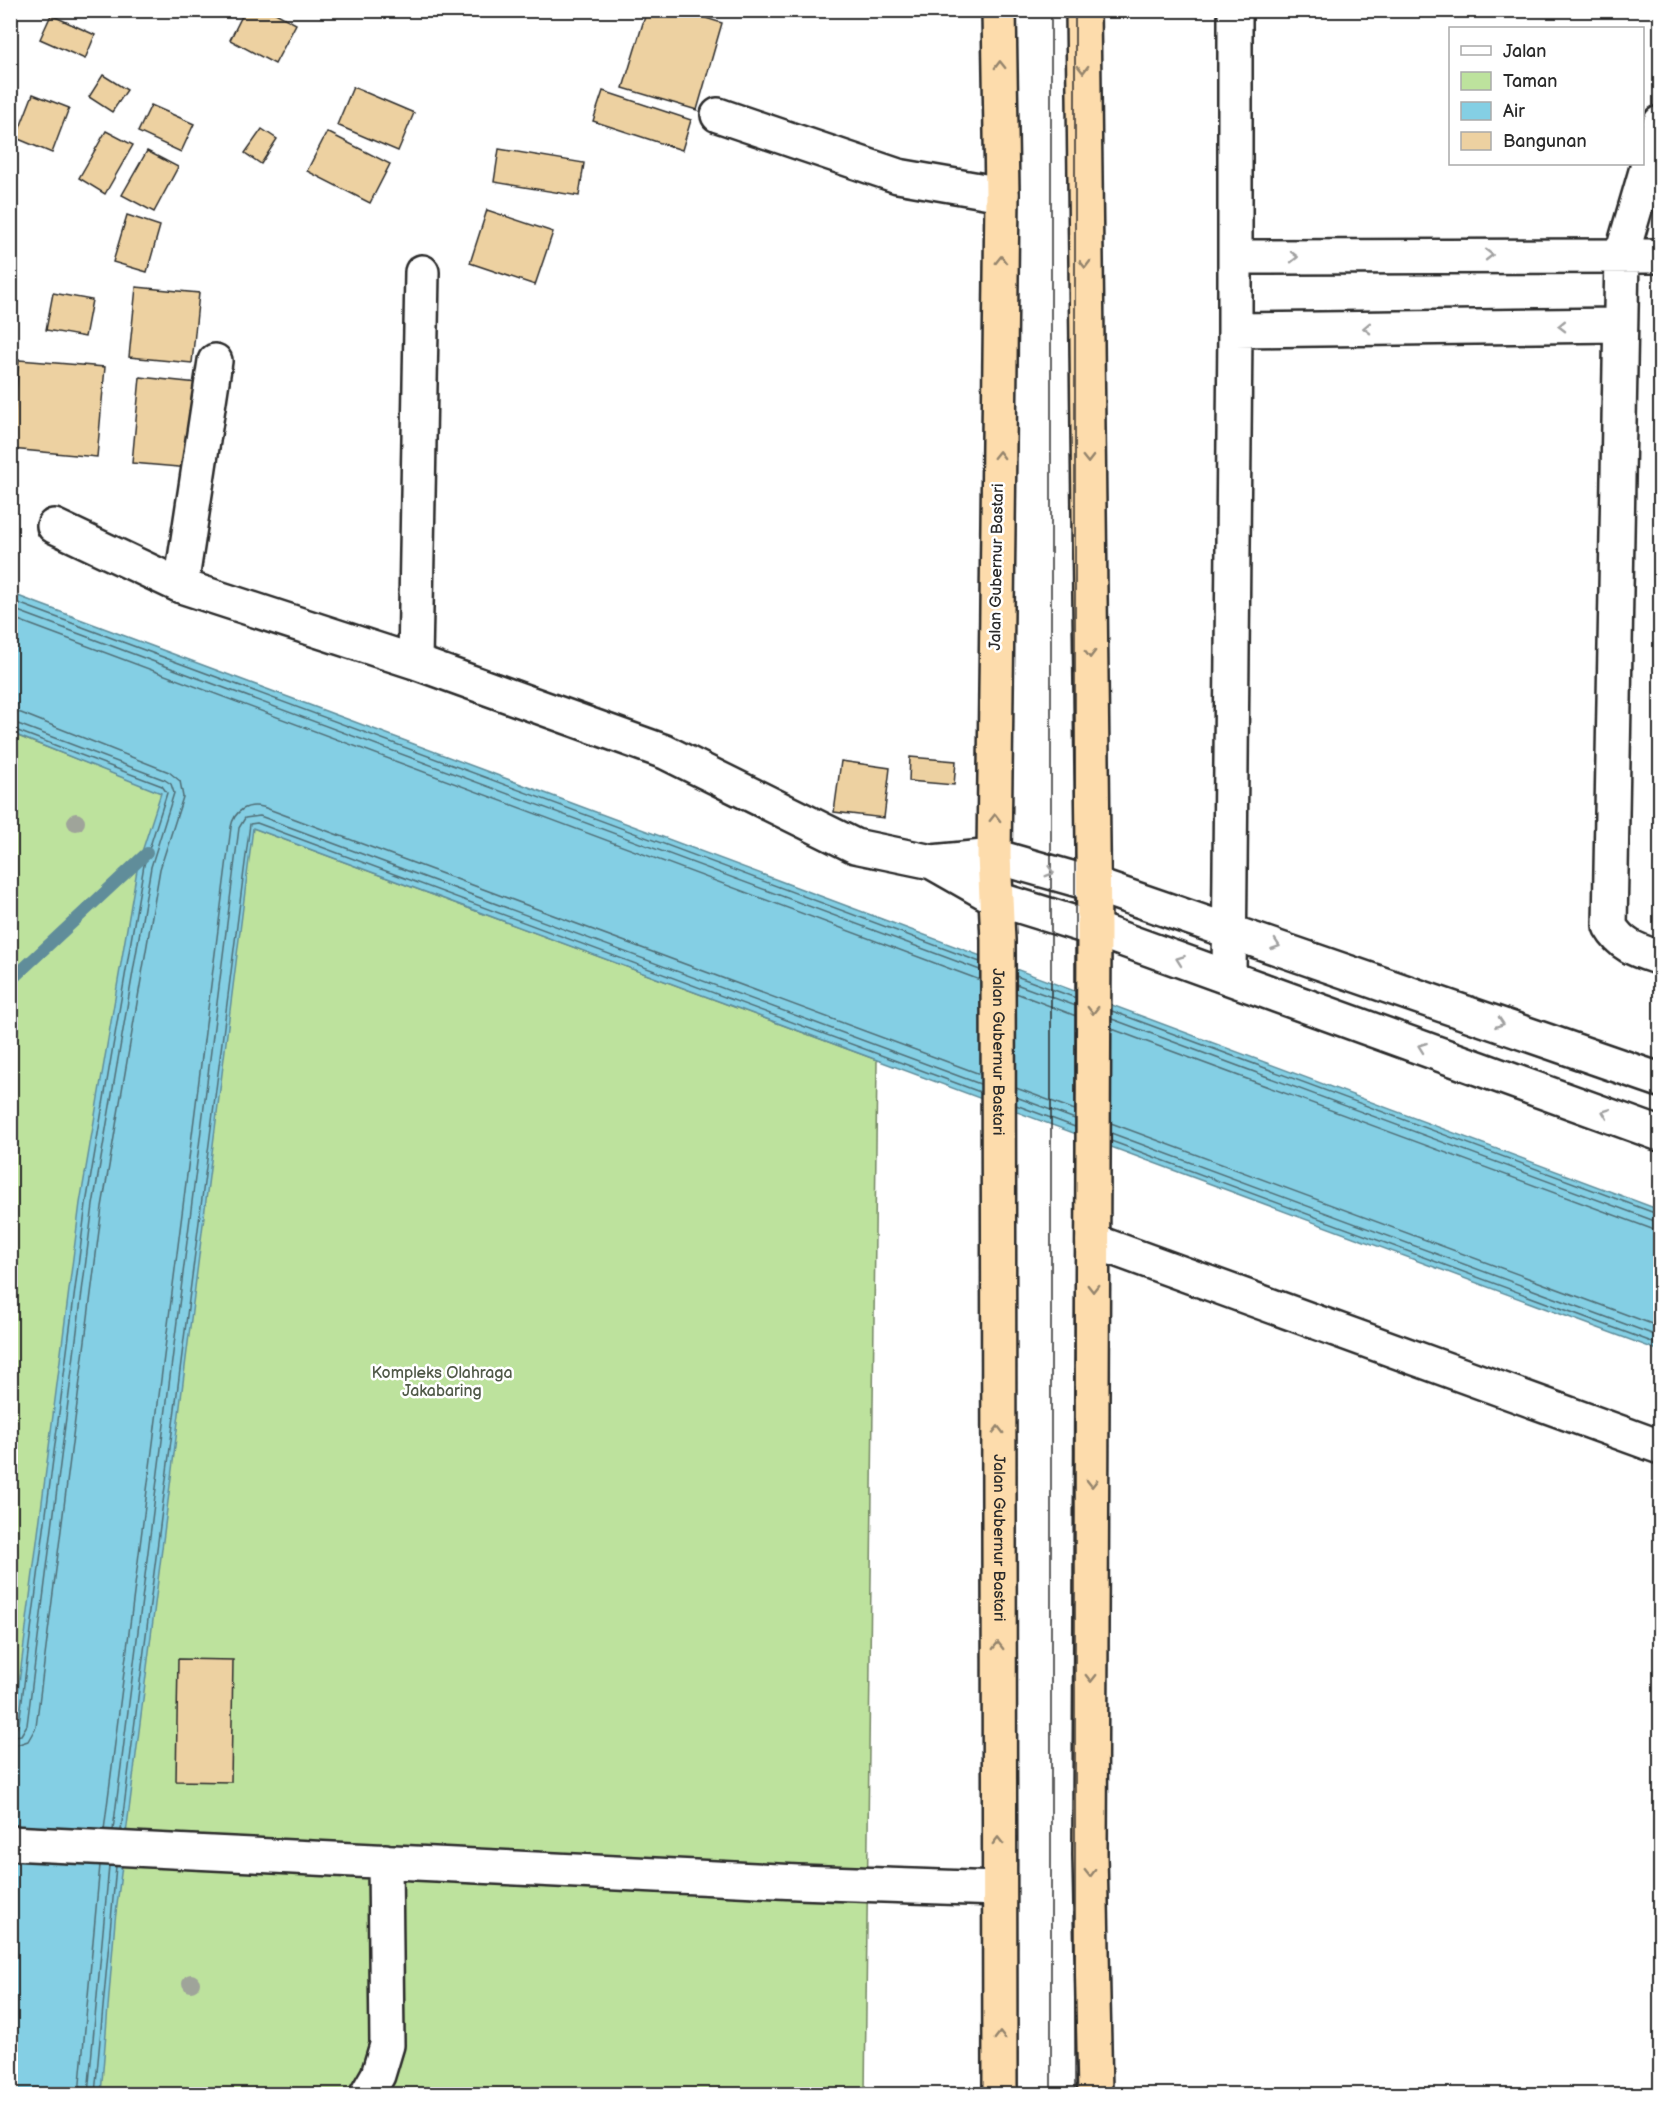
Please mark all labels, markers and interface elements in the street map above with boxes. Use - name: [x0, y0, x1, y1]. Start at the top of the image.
- legend: [1449, 27, 1644, 165]
- text: Jalan: [1503, 41, 1546, 62]
- one-way arrow: [994, 61, 1006, 70]
- one-way arrow: [1077, 64, 1089, 73]
- text: Taman: [1503, 71, 1557, 92]
- text: Air: [1503, 101, 1525, 122]
- text: Bangunan: [1503, 131, 1587, 152]
- one-way arrow: [1484, 249, 1493, 261]
- one-way arrow: [1289, 251, 1298, 263]
- one-way arrow: [995, 256, 1007, 265]
- one-way arrow: [1079, 259, 1092, 268]
- one-way arrow: [1557, 320, 1566, 332]
- one-way arrow: [1362, 322, 1371, 335]
- one-way arrow: [993, 451, 1005, 460]
- one-way arrow: [1082, 454, 1094, 463]
- street label: Jalan Gubernur Bastari: [986, 483, 1008, 651]
- one-way arrow: [1084, 649, 1096, 658]
- one-way arrow: [988, 814, 1001, 823]
- one-way arrow: [1044, 865, 1055, 877]
- one-way arrow: [1270, 938, 1281, 951]
- one-way arrow: [1175, 954, 1185, 967]
- street label: Jalan Gubernur Bastari: [989, 968, 1008, 1135]
- one-way arrow: [1087, 1005, 1099, 1014]
- one-way arrow: [1494, 1015, 1505, 1028]
- one-way arrow: [1418, 1041, 1428, 1054]
- one-way arrow: [1601, 1108, 1612, 1120]
- one-way arrow: [1087, 1283, 1099, 1292]
- park label: Kompleks Olahraga Jakabaring: [371, 1364, 513, 1401]
- one-way arrow: [992, 1426, 1004, 1435]
- street label: Jalan Gubernur Bastari: [989, 1454, 1009, 1621]
- one-way arrow: [1086, 1478, 1098, 1487]
- one-way arrow: [992, 1642, 1004, 1651]
- one-way arrow: [1085, 1673, 1097, 1682]
- one-way arrow: [992, 1837, 1004, 1846]
- one-way arrow: [1084, 1868, 1096, 1877]
- one-way arrow: [994, 2032, 1006, 2041]

